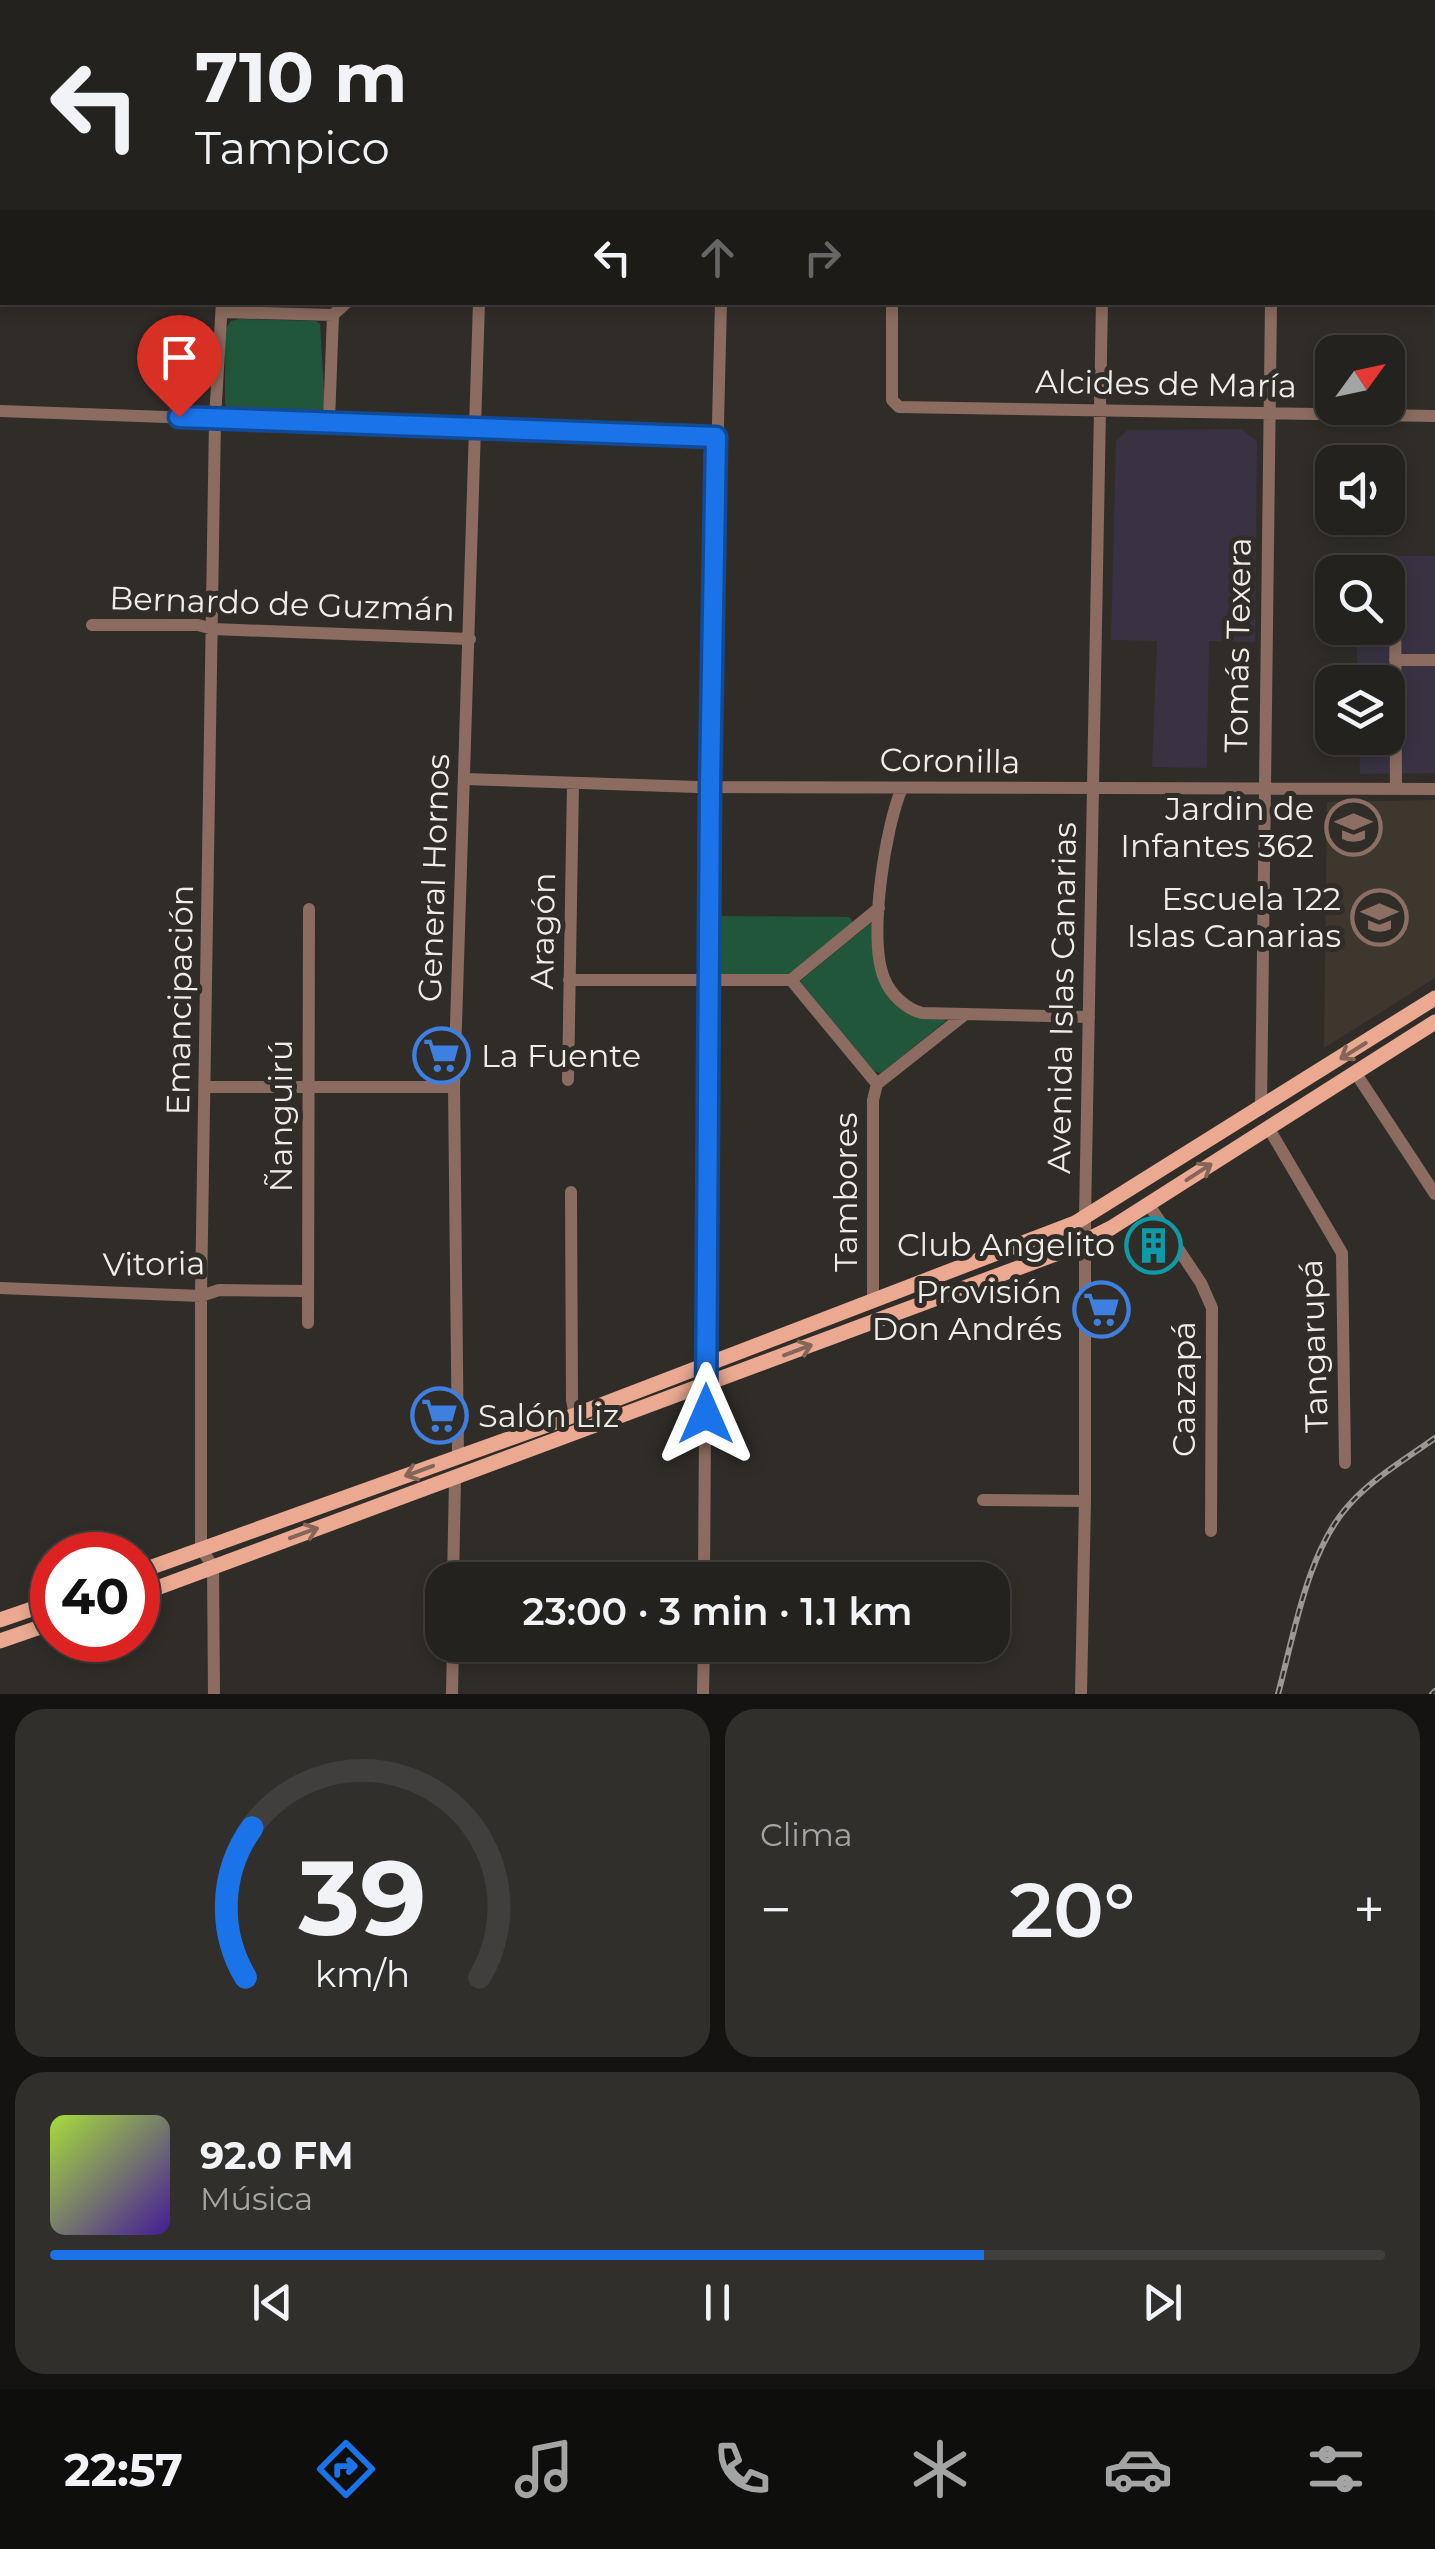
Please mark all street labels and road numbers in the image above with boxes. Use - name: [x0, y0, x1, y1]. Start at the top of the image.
- street label: Alcides de María: [1035, 362, 1297, 405]
- street label: Tomás Texera: [1216, 537, 1259, 753]
- street label: Bernardo de Guzmán: [109, 578, 455, 629]
- street label: Coronilla: [879, 740, 1021, 781]
- street label: General Hornos: [410, 753, 457, 1003]
- street label: Avenida Islas Canarias: [1039, 822, 1084, 1174]
- street label: Aragón: [522, 872, 563, 990]
- street label: Emancipación: [158, 884, 201, 1116]
- street label: Ñanguirú: [261, 1040, 300, 1192]
- street label: Tambores: [826, 1112, 865, 1272]
- street label: Vitoria: [102, 1243, 206, 1284]
- street label: Tangarupá: [1291, 1259, 1336, 1433]
- street label: Caazapá: [1164, 1321, 1203, 1457]

